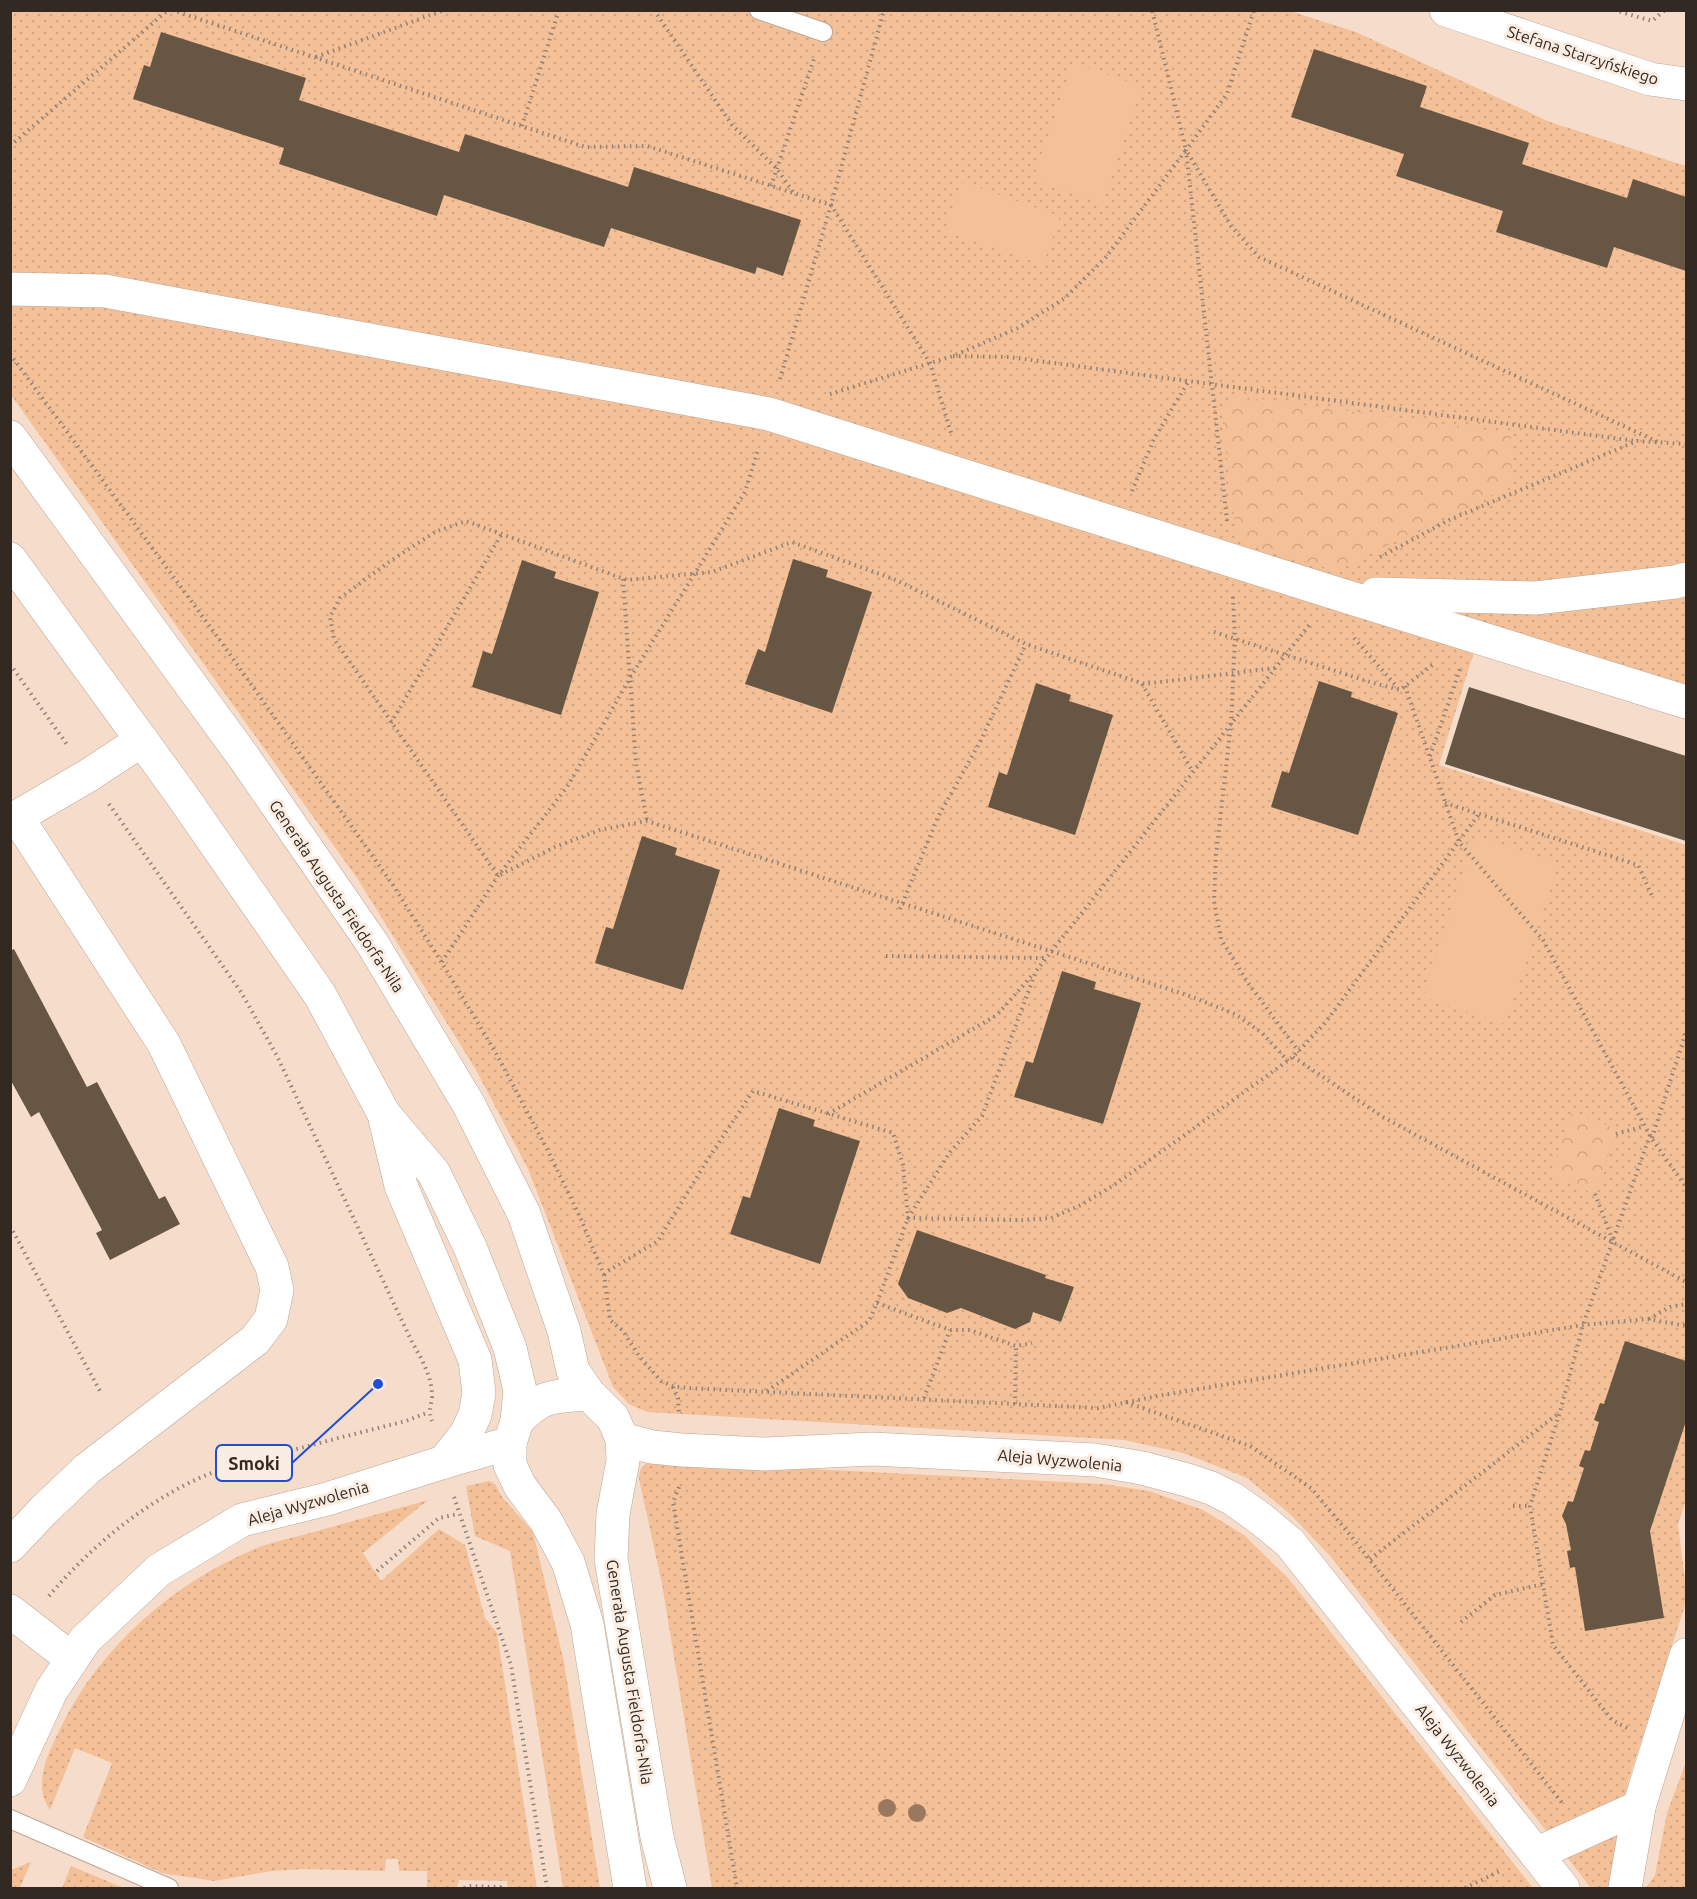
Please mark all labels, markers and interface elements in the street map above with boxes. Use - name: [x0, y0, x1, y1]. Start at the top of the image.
- street label: Stefana Starzyńskiego: [1505, 22, 1661, 88]
- street label: Generała Augusta Fieldorfa-Nila: [266, 797, 408, 995]
- callout: Smoki: [216, 1445, 292, 1481]
- street label: Aleja Wyzwolenia: [997, 1446, 1123, 1474]
- text: Smoki: [228, 1453, 280, 1473]
- street label: Aleja Wyzwolenia: [245, 1477, 371, 1529]
- street label: Generała Augusta Fieldorfa-Nila: [603, 1558, 657, 1786]
- street label: Aleja Wyzwolenia: [1412, 1700, 1504, 1810]

